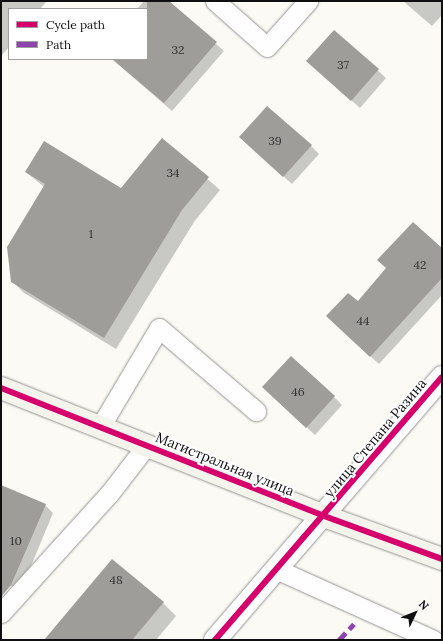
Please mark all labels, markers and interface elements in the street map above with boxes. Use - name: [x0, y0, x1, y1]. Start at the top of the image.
- legend: [8, 8, 148, 60]
- text: Cycle path: [46, 17, 105, 32]
- text: Path: [46, 37, 71, 52]
- house number: 32: [171, 43, 185, 57]
- house number: 37: [337, 58, 349, 72]
- house number: 39: [268, 134, 282, 148]
- house number: 34: [166, 166, 180, 180]
- house number: 1: [89, 227, 93, 241]
- house number: 42: [414, 258, 426, 272]
- house number: 44: [356, 314, 370, 328]
- street label: улица Степана Разина: [320, 375, 430, 501]
- house number: 46: [291, 385, 305, 399]
- street label: Магистральная улица: [153, 429, 297, 499]
- house number: 10: [10, 534, 22, 548]
- house number: 48: [109, 573, 123, 587]
- north arrow: [395, 593, 435, 633]
- text: N: [416, 597, 432, 613]

